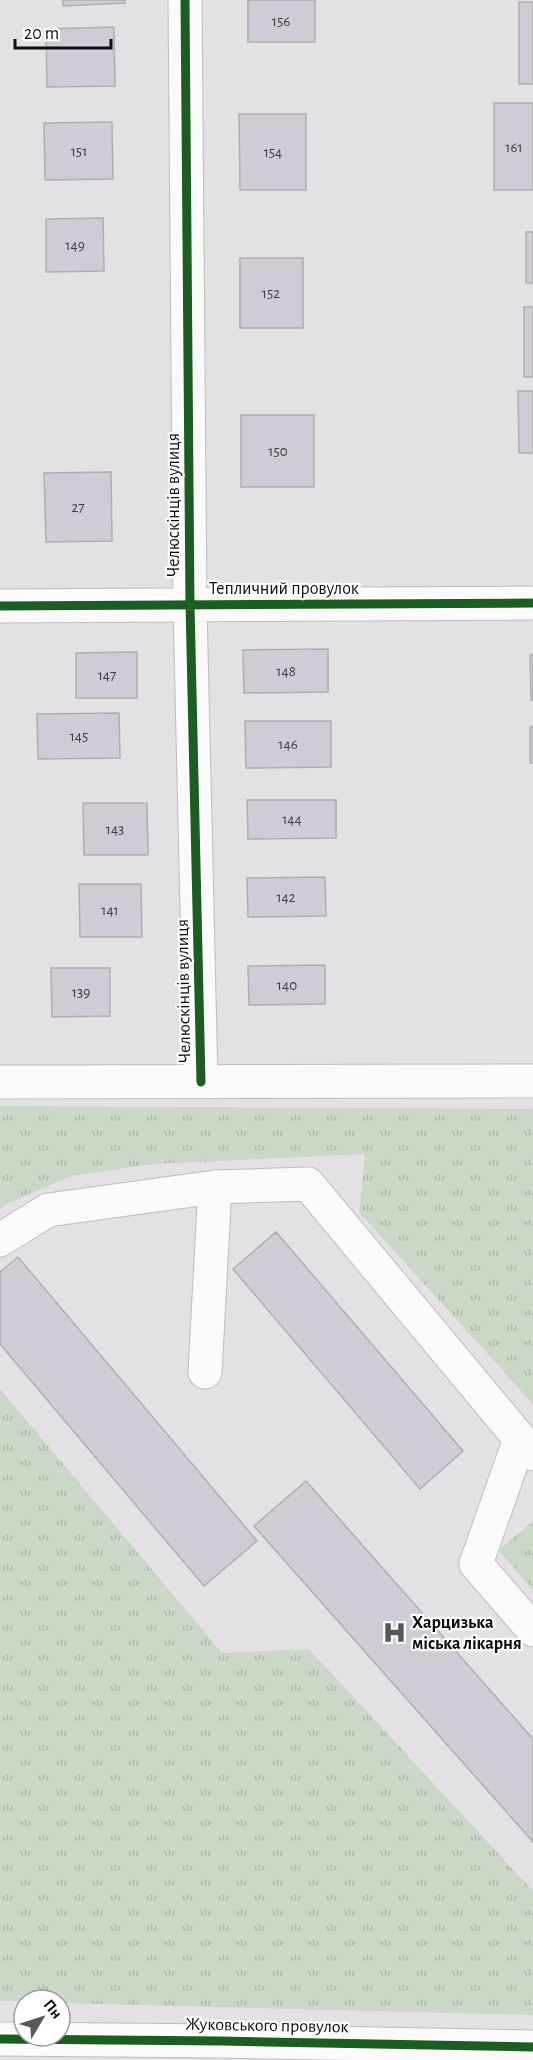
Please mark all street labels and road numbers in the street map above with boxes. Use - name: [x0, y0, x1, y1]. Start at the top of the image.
- street label: Челюскінців вулиця: [165, 433, 183, 577]
- street label: Тепличний провулок: [209, 580, 360, 598]
- street label: Челюскінців вулиця: [174, 919, 194, 1063]
- street label: Жуковського провулок: [185, 2016, 350, 2036]

